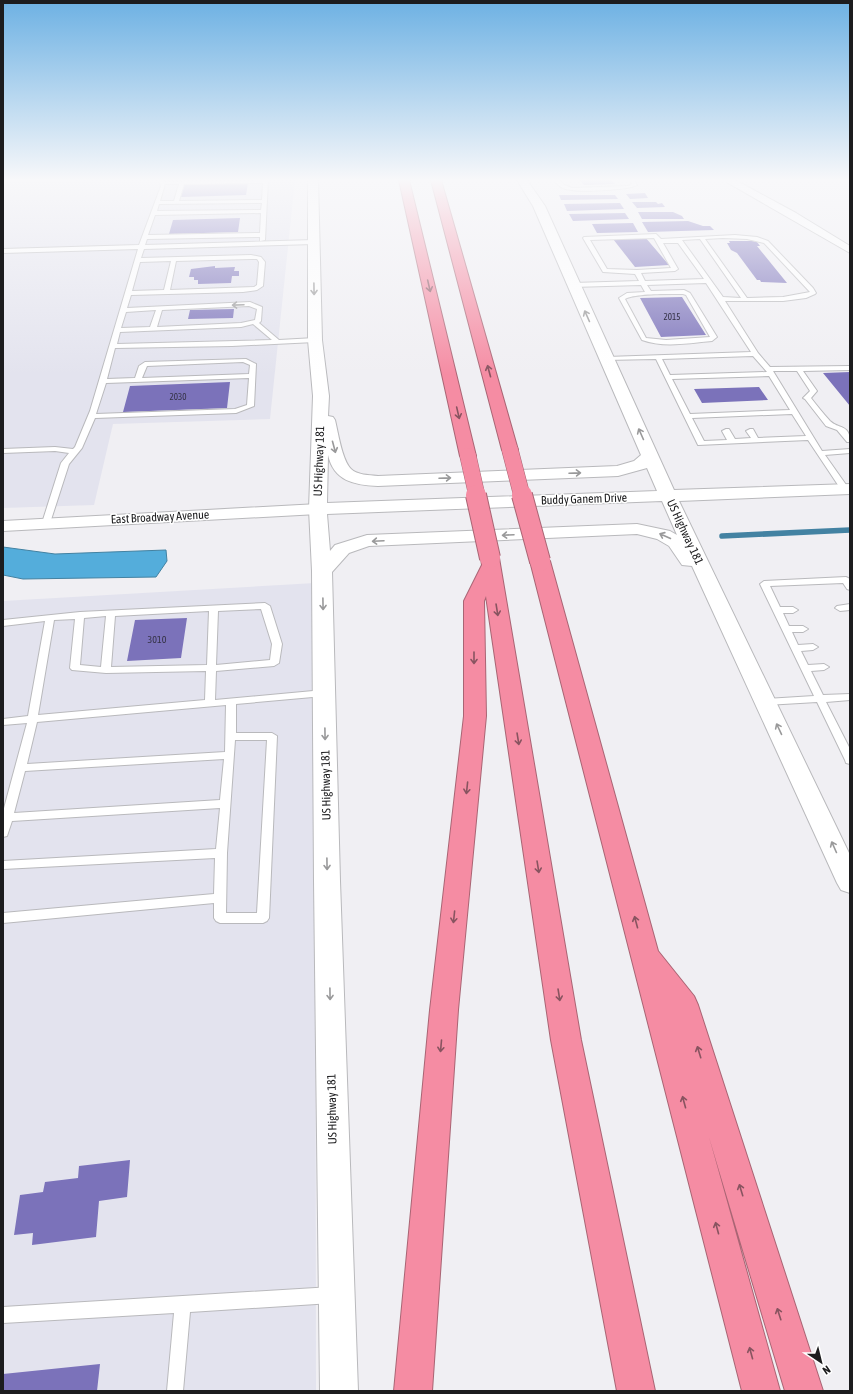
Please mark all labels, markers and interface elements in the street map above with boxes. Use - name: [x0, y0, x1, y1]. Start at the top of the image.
- one-way arrow: [425, 279, 433, 292]
- one-way arrow: [311, 282, 318, 295]
- one-way arrow: [232, 301, 245, 309]
- one-way arrow: [583, 310, 590, 322]
- house number: 2015: [664, 312, 680, 322]
- one-way arrow: [485, 365, 492, 378]
- house number: 2030: [170, 392, 186, 402]
- one-way arrow: [455, 406, 463, 419]
- street label: US Highway 181: [311, 425, 327, 497]
- one-way arrow: [636, 429, 644, 441]
- one-way arrow: [331, 440, 339, 453]
- one-way arrow: [568, 469, 581, 476]
- one-way arrow: [438, 475, 451, 482]
- street label: Buddy Ganem Drive: [541, 490, 627, 508]
- street label: US Highway 181: [664, 497, 706, 567]
- street label: East Broadway Avenue: [110, 507, 210, 527]
- one-way arrow: [502, 531, 515, 538]
- one-way arrow: [659, 532, 671, 540]
- one-way arrow: [372, 537, 385, 544]
- one-way arrow: [319, 597, 327, 610]
- one-way arrow: [493, 603, 501, 616]
- house number: 3010: [148, 634, 167, 645]
- one-way arrow: [470, 651, 478, 664]
- one-way arrow: [775, 724, 782, 736]
- one-way arrow: [321, 727, 329, 740]
- one-way arrow: [514, 732, 522, 745]
- street label: US Highway 181: [318, 749, 334, 820]
- one-way arrow: [463, 781, 471, 794]
- one-way arrow: [830, 841, 837, 853]
- one-way arrow: [323, 857, 331, 870]
- one-way arrow: [535, 860, 543, 873]
- one-way arrow: [450, 910, 457, 923]
- one-way arrow: [632, 916, 639, 929]
- one-way arrow: [326, 987, 334, 1000]
- one-way arrow: [555, 988, 563, 1001]
- one-way arrow: [437, 1039, 444, 1052]
- one-way arrow: [695, 1046, 702, 1059]
- street label: US Highway 181: [324, 1073, 340, 1144]
- one-way arrow: [680, 1096, 687, 1109]
- one-way arrow: [737, 1183, 744, 1196]
- one-way arrow: [713, 1221, 721, 1234]
- one-way arrow: [775, 1308, 783, 1320]
- north arrow: [801, 1342, 841, 1382]
- one-way arrow: [747, 1347, 754, 1360]
- text: N: [821, 1363, 833, 1377]

